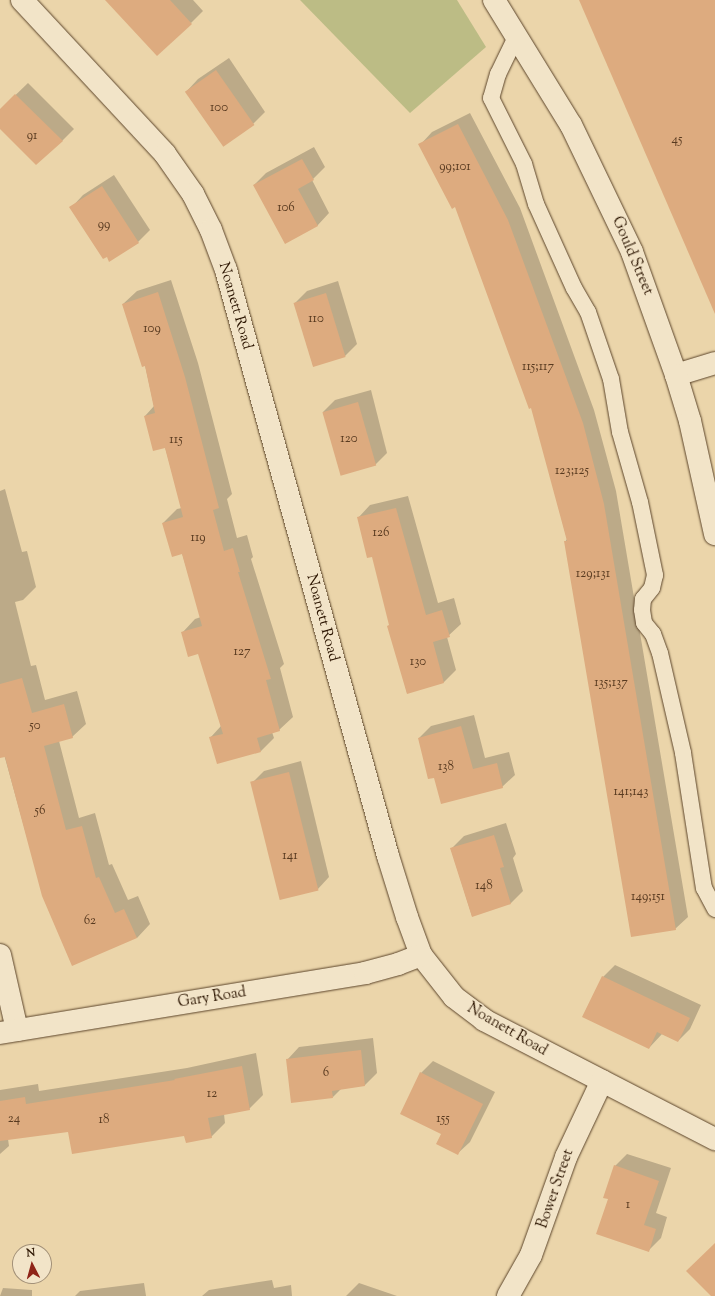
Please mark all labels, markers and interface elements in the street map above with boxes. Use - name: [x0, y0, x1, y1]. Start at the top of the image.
- house number: 100: [210, 100, 228, 116]
- house number: 91: [27, 128, 37, 144]
- house number: 45: [672, 132, 682, 148]
- house number: 99;101: [439, 159, 471, 175]
- house number: 106: [277, 200, 295, 216]
- street label: Gould Street: [607, 214, 657, 298]
- house number: 99: [98, 217, 110, 233]
- street label: Noanett Road: [214, 260, 256, 352]
- house number: 110: [308, 311, 324, 327]
- house number: 109: [143, 321, 161, 337]
- house number: 115;117: [522, 359, 554, 375]
- house number: 120: [340, 431, 358, 447]
- house number: 115: [169, 432, 183, 448]
- house number: 123;125: [555, 463, 589, 479]
- house number: 126: [373, 525, 389, 541]
- house number: 119: [190, 530, 206, 546]
- house number: 129;131: [576, 566, 610, 582]
- street label: Noanett Road: [302, 572, 342, 664]
- house number: 127: [233, 644, 251, 660]
- house number: 130: [410, 654, 426, 670]
- house number: 135;137: [594, 675, 628, 691]
- house number: 50: [29, 718, 41, 734]
- house number: 138: [438, 759, 454, 775]
- house number: 141;143: [613, 784, 649, 800]
- house number: 56: [35, 803, 45, 819]
- house number: 141: [282, 848, 298, 864]
- house number: 148: [475, 878, 493, 894]
- house number: 149;151: [631, 889, 665, 905]
- house number: 62: [84, 913, 96, 929]
- street label: Gary Road: [177, 984, 247, 1012]
- street label: Noanett Road: [464, 1000, 550, 1060]
- house number: 6: [323, 1065, 329, 1081]
- house number: 12: [207, 1086, 217, 1102]
- house number: 24: [8, 1111, 20, 1127]
- house number: 155: [436, 1111, 450, 1127]
- house number: 18: [99, 1112, 109, 1128]
- street label: Bower Street: [534, 1147, 578, 1231]
- house number: 1: [626, 1197, 630, 1213]
- north arrow: [12, 1244, 52, 1284]
- text: N: [26, 1245, 36, 1261]

